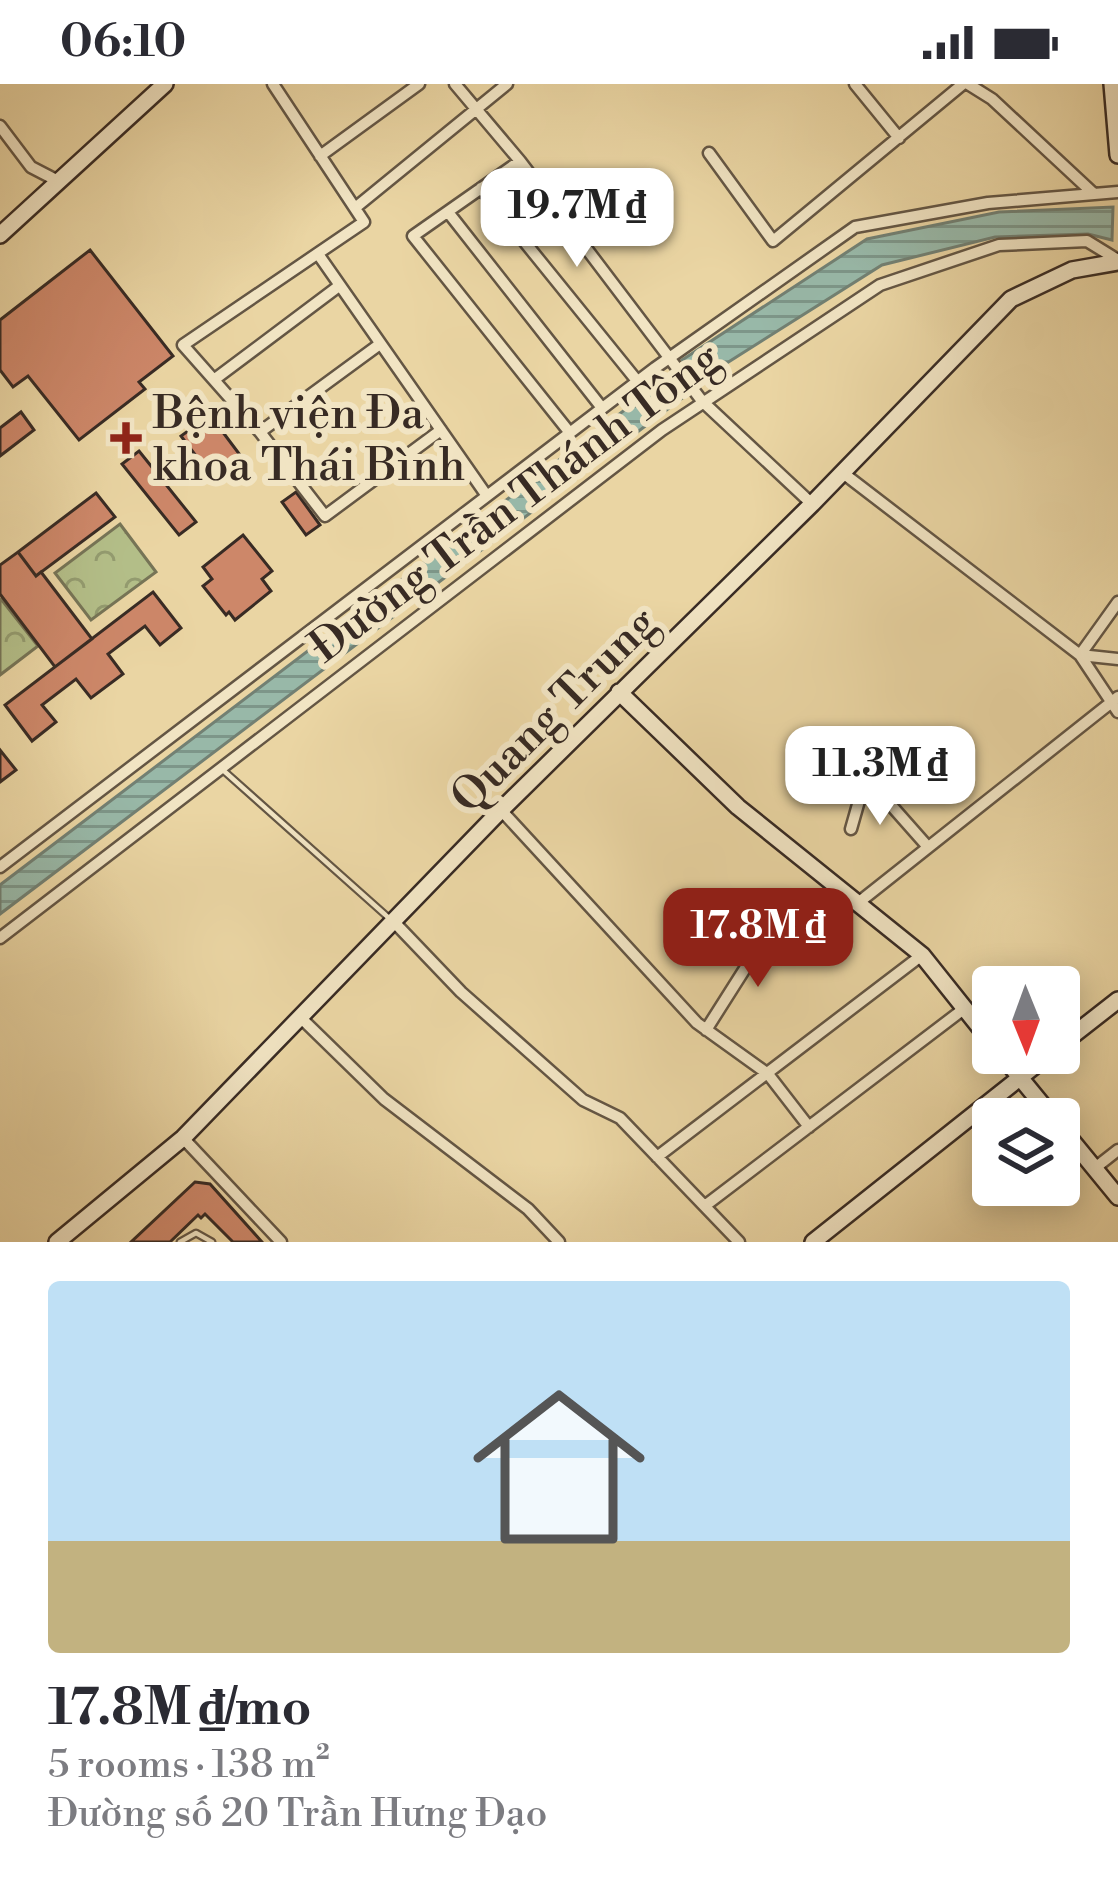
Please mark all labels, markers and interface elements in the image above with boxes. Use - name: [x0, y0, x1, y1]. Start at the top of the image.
- text: 06:10: [60, 14, 186, 71]
- pin: 19.7M ₫: [466, 168, 688, 270]
- text: 19.7M ₫: [508, 182, 646, 231]
- street label: Đường Trần Thánh Tông: [299, 330, 732, 676]
- place label: Bệnh viện Đa khoa Thái Bình: [152, 386, 465, 495]
- marker: Bệnh viện Đa khoa Thái Bình: [110, 422, 142, 454]
- street label: Quang Trung: [439, 595, 670, 826]
- pin: 11.3M ₫: [769, 726, 991, 828]
- text: 11.3M ₫: [812, 740, 948, 789]
- pin: 17.8M ₫: [647, 888, 869, 990]
- text: 17.8M ₫: [690, 902, 826, 951]
- north arrow: [972, 966, 1080, 1074]
- map controls: [972, 966, 1080, 1206]
- button: layers: [972, 1098, 1080, 1206]
- icon: home: [451, 1359, 667, 1575]
- text: 17.8M ₫/mo: [48, 1677, 311, 1741]
- text: 5 rooms · 138 m²: [48, 1741, 330, 1790]
- text: Đường số 20 Trần Hưng Đạo: [48, 1790, 547, 1839]

